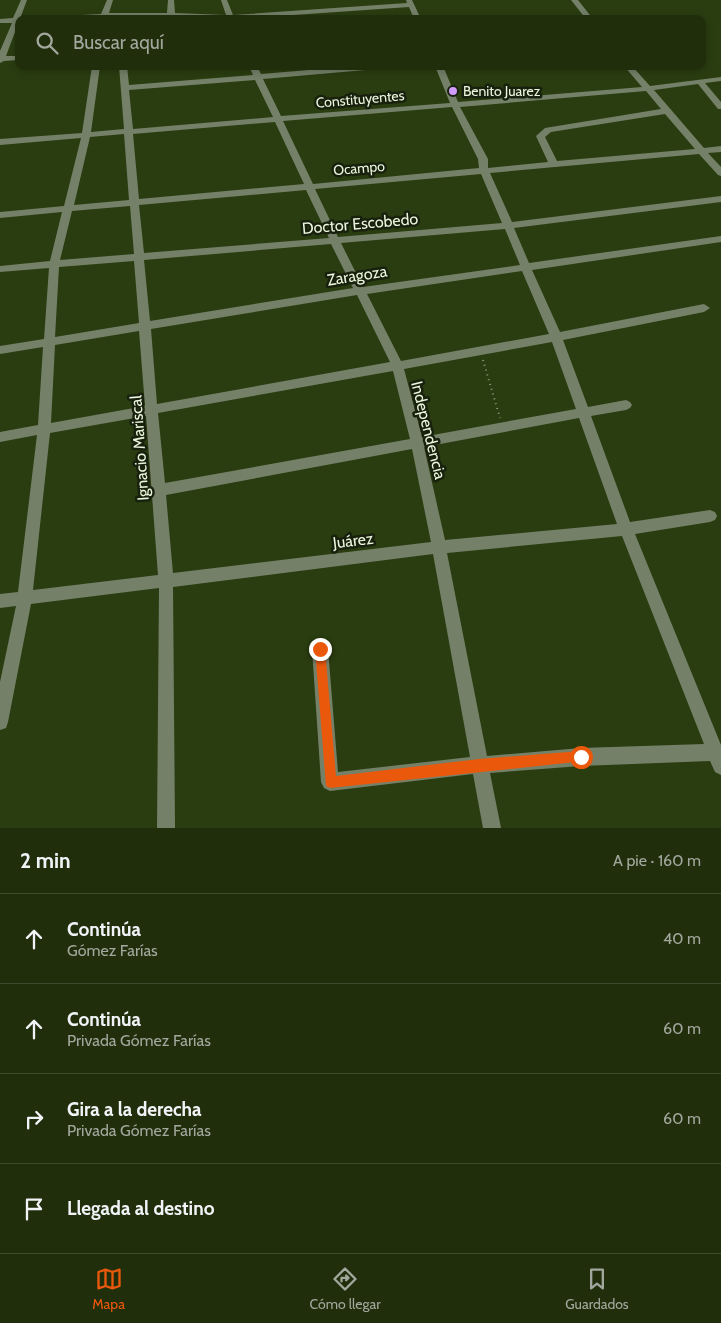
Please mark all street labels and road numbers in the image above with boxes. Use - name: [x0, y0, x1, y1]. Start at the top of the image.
- street label: Constituyentes: [315, 86, 405, 112]
- street label: Ocampo: [333, 157, 386, 179]
- street label: Doctor Escobedo: [301, 209, 419, 238]
- street label: Zaragoza: [326, 261, 389, 290]
- street label: Independencia: [407, 379, 450, 481]
- street label: Ignacio Mariscal: [126, 394, 153, 501]
- street label: Juárez: [331, 529, 375, 553]

